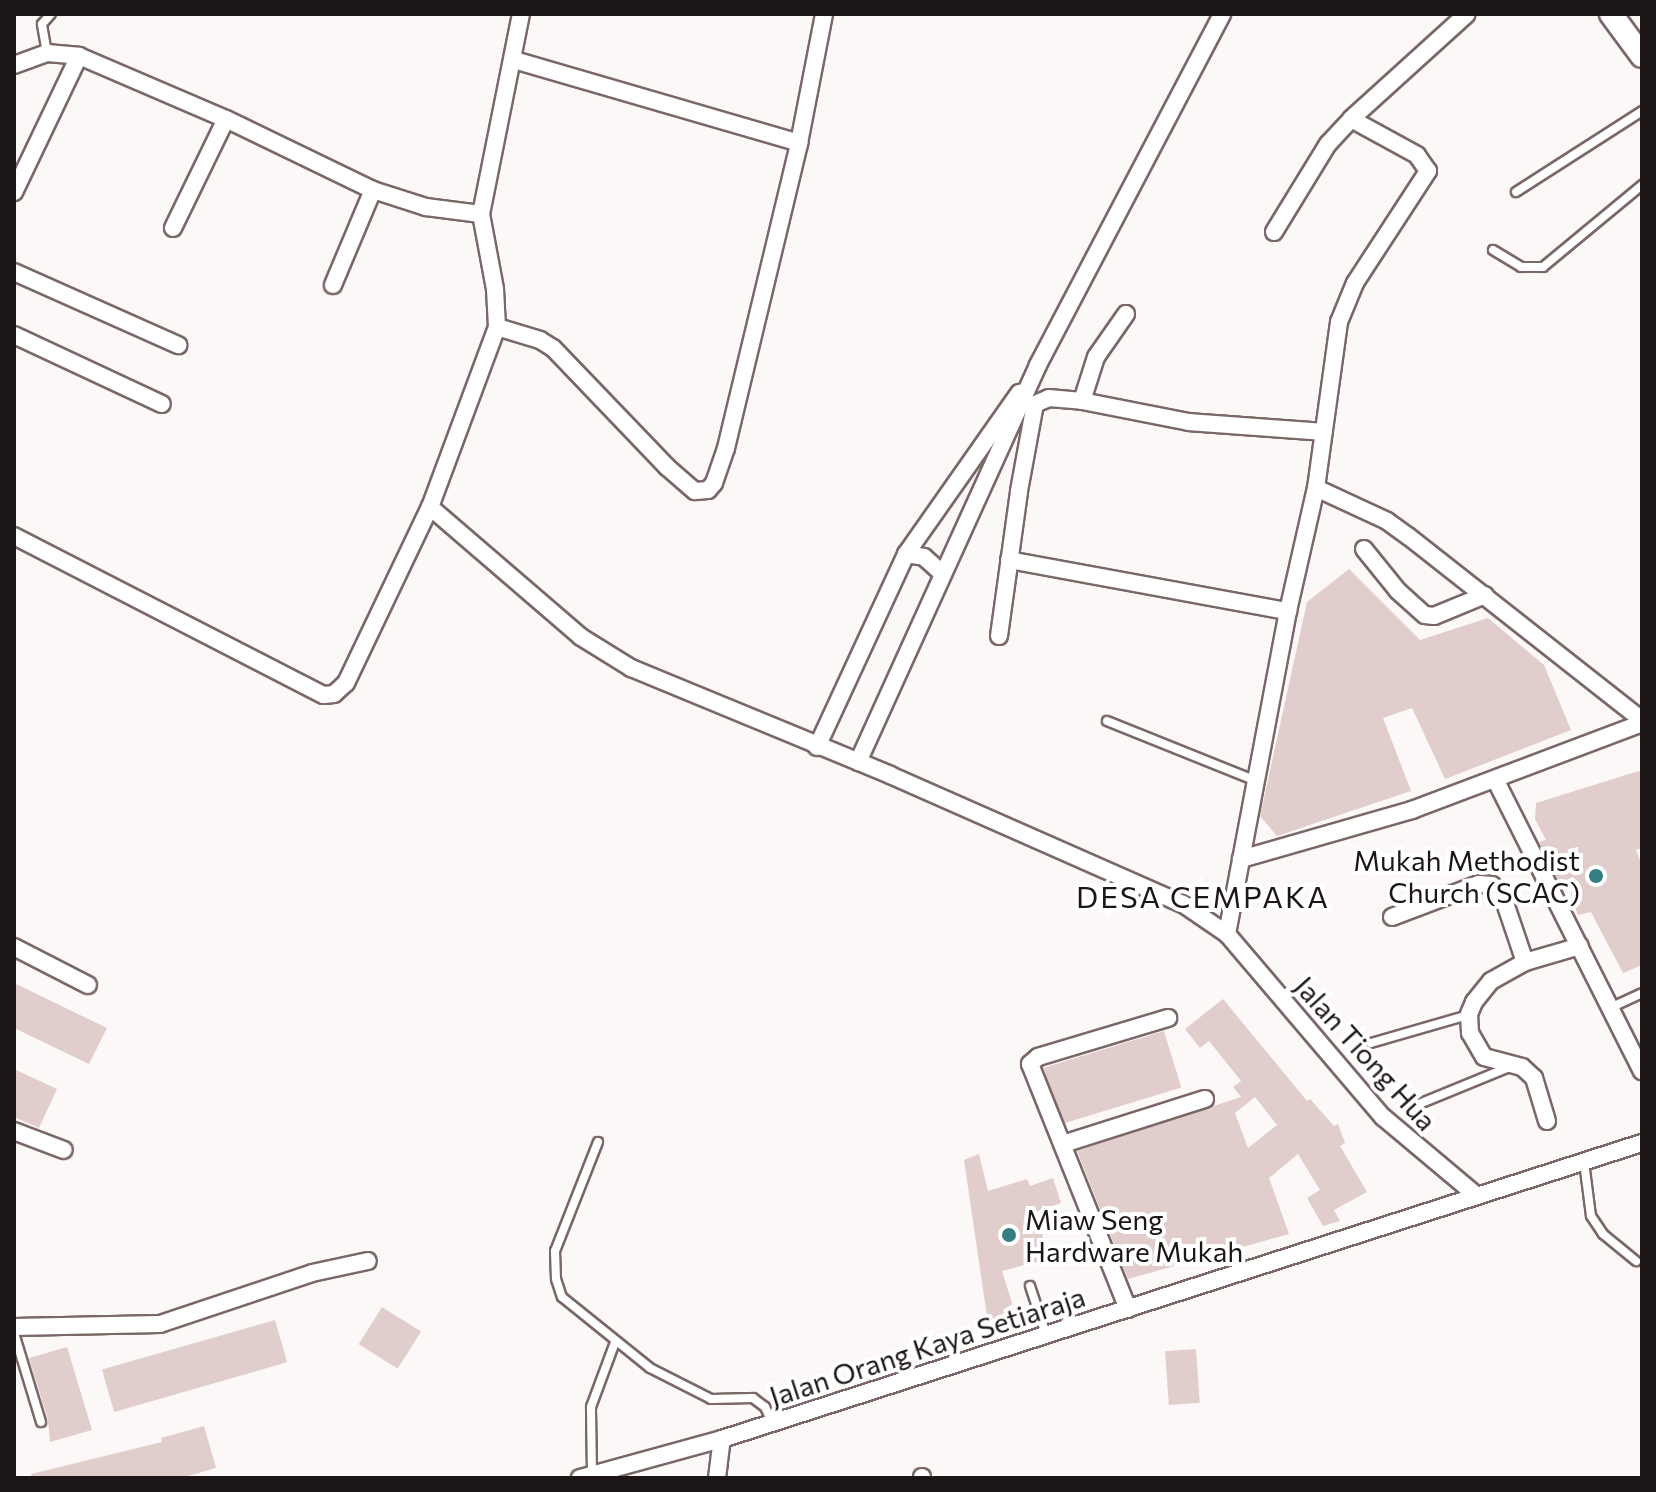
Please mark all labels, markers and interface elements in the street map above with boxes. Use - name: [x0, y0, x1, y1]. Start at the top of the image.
- place label: Mukah Methodist Church (SCAC): [1353, 843, 1580, 909]
- marker: Mukah Methodist Church (SCAC): [1587, 867, 1605, 885]
- district label: DESA CEMPAKA: [1076, 878, 1330, 914]
- street label: Jalan Tiong Hua: [1288, 969, 1444, 1137]
- place label: Miaw Seng Hardware Mukah: [1025, 1202, 1243, 1268]
- marker: Miaw Seng Hardware Mukah: [1000, 1226, 1018, 1244]
- street label: Jalan Orang Kaya Setiaraja: [765, 1279, 1089, 1413]

